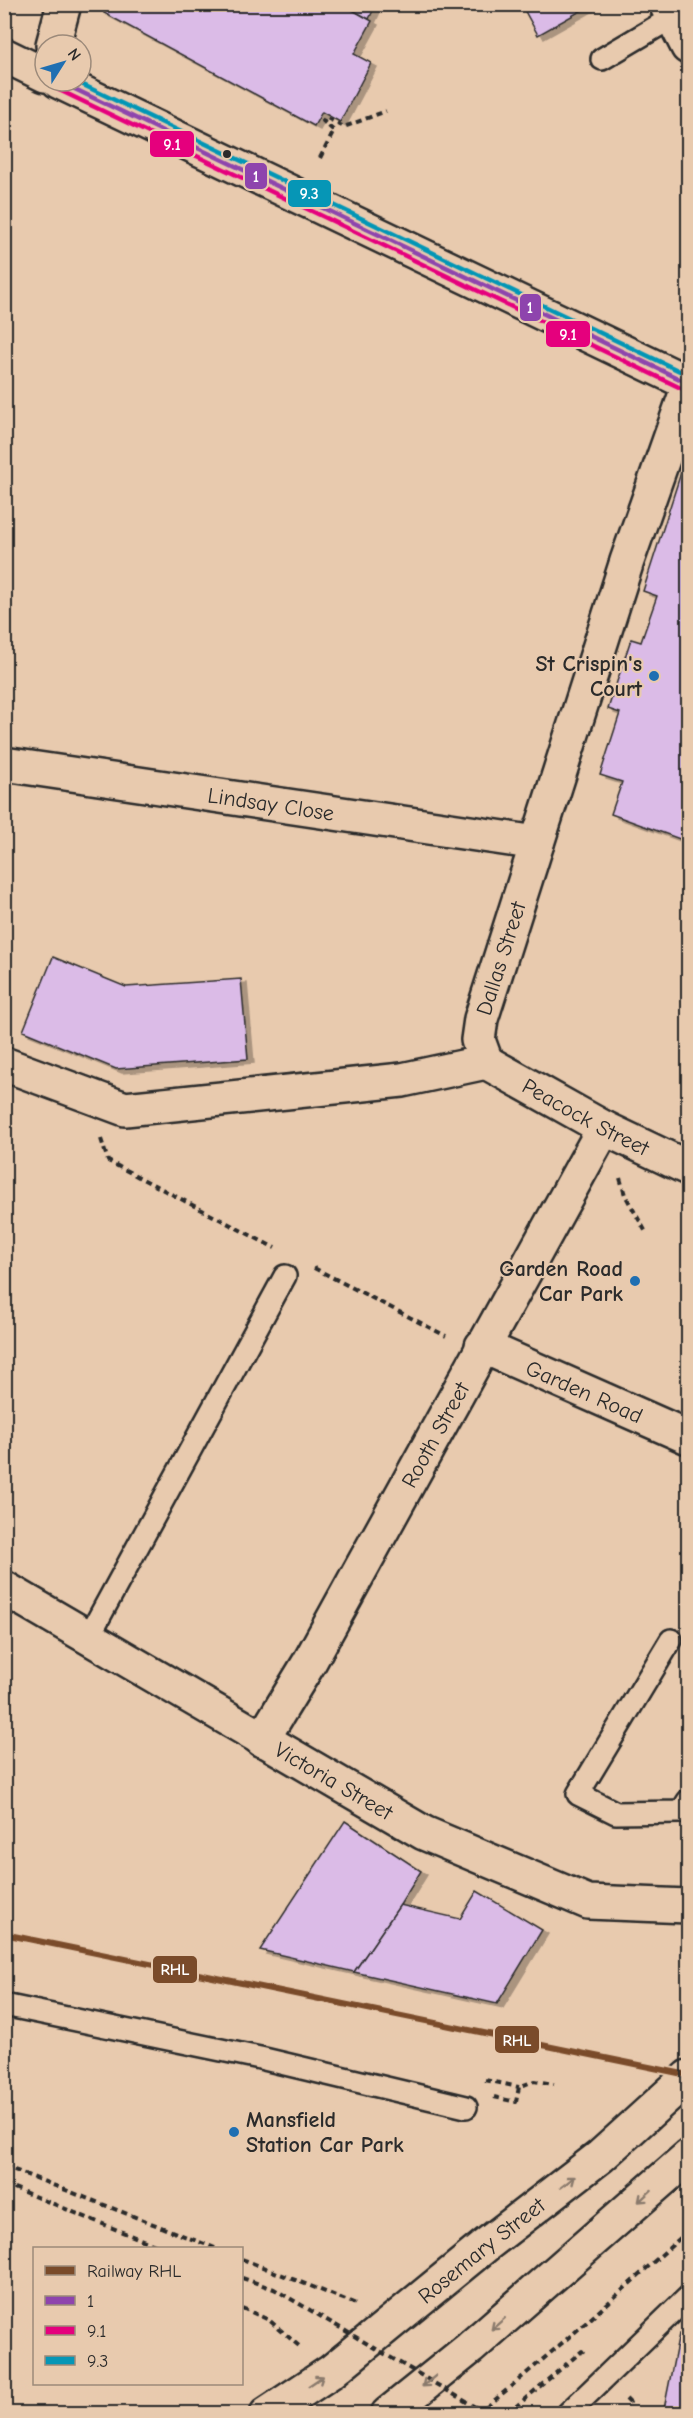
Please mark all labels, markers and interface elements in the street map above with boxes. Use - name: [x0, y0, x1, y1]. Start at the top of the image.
- north arrow: [33, 33, 93, 93]
- text: N: [64, 45, 85, 64]
- line badge: 9.1: [149, 130, 195, 158]
- text: 9.1: [163, 136, 181, 154]
- unlabelled marker: [221, 148, 233, 160]
- line badge: 1: [244, 162, 268, 190]
- text: 1: [253, 168, 259, 186]
- line badge: 9.3: [287, 179, 332, 208]
- text: 9.3: [299, 185, 319, 203]
- line badge: 1: [519, 293, 542, 322]
- text: 1: [527, 299, 533, 317]
- line badge: 9.1: [545, 320, 591, 348]
- text: 9.1: [559, 326, 577, 344]
- place label: St Crispin's Court: [536, 651, 643, 702]
- marker: St Crispin's Court: [647, 669, 661, 683]
- street label: Lindsay Close: [206, 782, 336, 827]
- street label: Dallas Street: [471, 898, 532, 1019]
- street label: Peacock Street: [518, 1073, 654, 1162]
- place label: Garden Road Car Park: [499, 1256, 623, 1307]
- marker: Garden Road Car Park: [628, 1274, 642, 1288]
- street label: Garden Road: [522, 1355, 646, 1429]
- street label: Rooth Street: [396, 1377, 476, 1492]
- street label: Victoria Street: [270, 1737, 398, 1826]
- line badge: RHL: [152, 1955, 198, 1984]
- text: RHL: [161, 1961, 189, 1979]
- line badge: RHL: [494, 2025, 540, 2054]
- text: RHL: [503, 2032, 531, 2050]
- place label: Mansfield Station Car Park: [246, 2107, 404, 2158]
- marker: Mansfield Station Car Park: [227, 2125, 241, 2139]
- one-way arrow: [559, 2176, 575, 2189]
- one-way arrow: [638, 2189, 653, 2203]
- street label: Rosemary Street: [413, 2192, 551, 2309]
- legend: [33, 2247, 243, 2385]
- text: Railway RHL: [87, 2261, 181, 2282]
- text: 1: [87, 2291, 94, 2312]
- one-way arrow: [491, 2317, 506, 2331]
- text: 9.1: [87, 2321, 106, 2342]
- text: 9.3: [87, 2351, 108, 2372]
- one-way arrow: [421, 2374, 437, 2387]
- one-way arrow: [307, 2375, 324, 2387]

